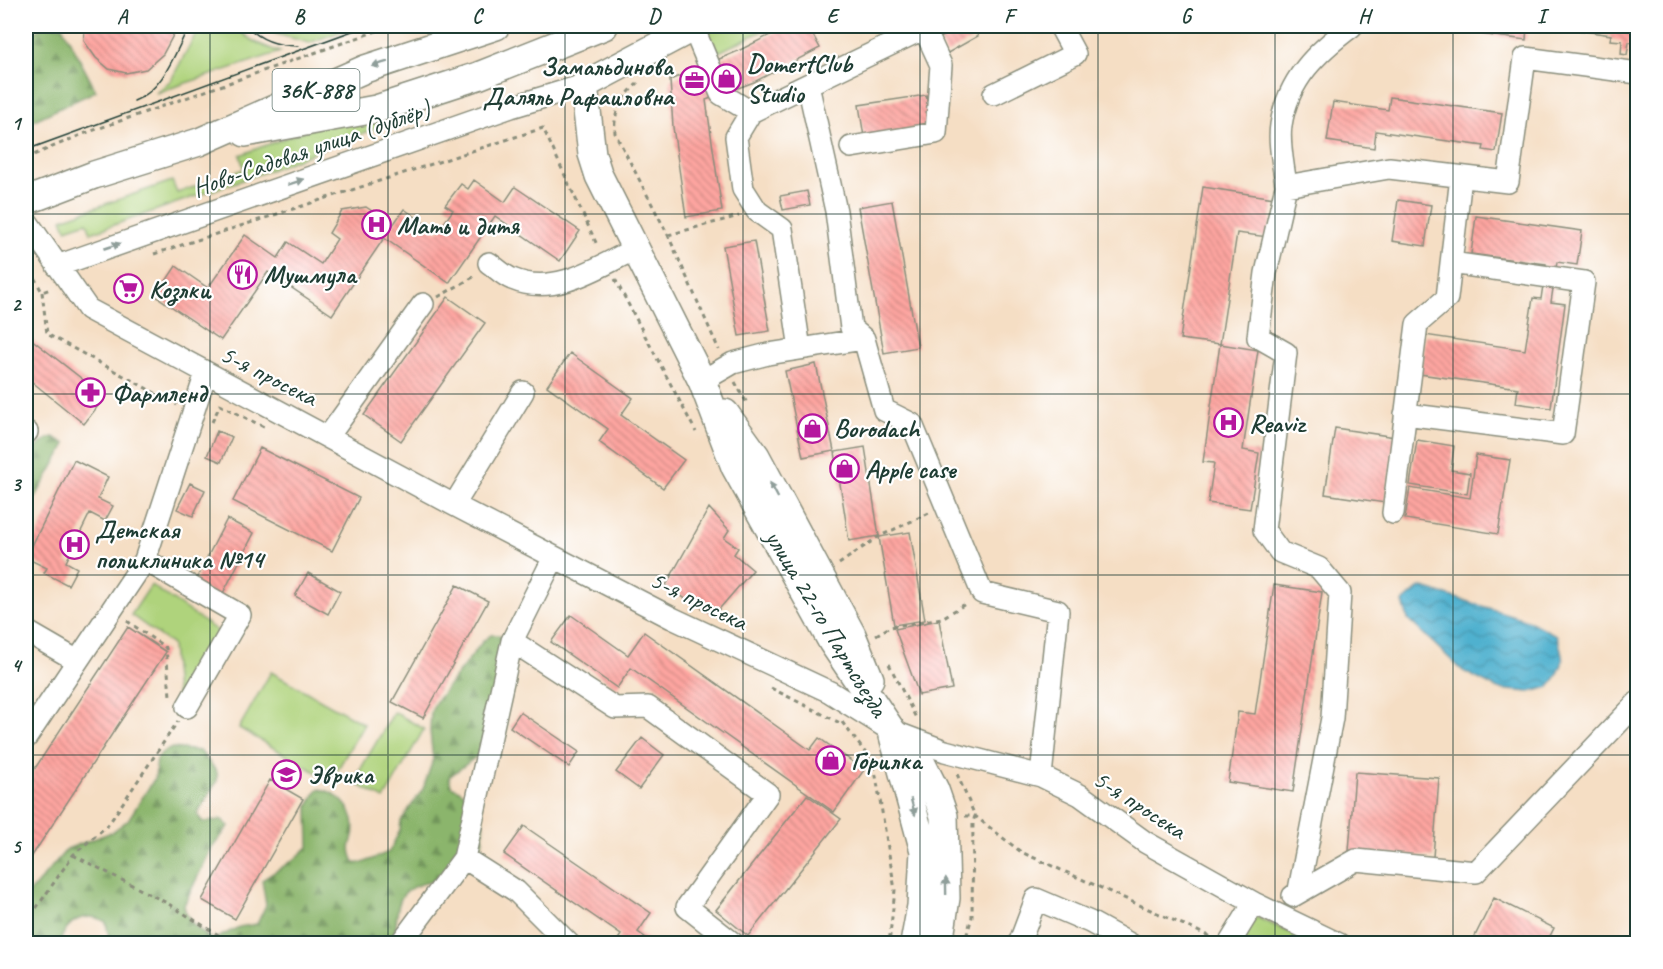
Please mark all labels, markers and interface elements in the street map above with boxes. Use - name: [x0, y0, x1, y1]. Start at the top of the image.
- text: A: [117, 4, 129, 29]
- text: B: [294, 4, 306, 29]
- text: C: [472, 4, 484, 29]
- text: D: [648, 4, 662, 29]
- text: E: [827, 4, 841, 29]
- text: F: [1004, 4, 1018, 29]
- text: G: [1181, 4, 1194, 29]
- text: H: [1358, 4, 1373, 29]
- text: I: [1537, 4, 1550, 29]
- place label: DomertClub Studio: [747, 47, 853, 110]
- place label: Замальдинова Даляль Рафаиловна: [483, 50, 675, 113]
- one-way arrow: [371, 60, 389, 69]
- shop icon: DomertClub Studio: [710, 62, 742, 94]
- office icon: Замальдинова Даляль Рафаиловна: [678, 65, 710, 97]
- road number: 36К-888: [272, 69, 360, 111]
- street label: Ново-Садовая улица (дублёр): [188, 92, 436, 205]
- text: 1: [12, 111, 23, 136]
- one-way arrow: [287, 176, 305, 186]
- hospital icon: Мать и дитя: [360, 209, 392, 241]
- place label: Мать и дитя: [397, 209, 520, 242]
- one-way arrow: [103, 241, 121, 251]
- restaurant icon: Мушмула: [227, 258, 259, 290]
- place label: Мушмула: [264, 258, 358, 291]
- supermarket icon: Козлки: [112, 273, 144, 305]
- place label: Козлки: [149, 273, 212, 306]
- text: 2: [12, 292, 23, 317]
- street label: 5-я просека: [215, 337, 324, 415]
- pharmacy icon: Фармленд: [75, 377, 107, 409]
- place label: Фармленд: [112, 377, 209, 410]
- hospital icon: Reaviz: [1212, 407, 1244, 439]
- place label: Reaviz: [1249, 407, 1307, 440]
- shop icon: Borodach: [797, 412, 829, 444]
- place label: Borodach: [834, 412, 921, 445]
- shop icon: Apple case: [828, 453, 860, 485]
- place label: Apple case: [865, 453, 958, 486]
- text: 3: [12, 472, 23, 497]
- one-way arrow: [769, 481, 779, 498]
- place label: Детская поликлиника №14: [95, 513, 266, 576]
- street label: улица 22-го Партсъезда: [756, 522, 896, 725]
- hospital icon: Детская поликлиника №14: [58, 528, 90, 560]
- street label: 5-я просека: [645, 563, 754, 639]
- text: 4: [12, 653, 24, 678]
- shop icon: Горилка: [814, 744, 846, 776]
- place label: Горилка: [851, 744, 924, 777]
- school or university icon: Эврика: [271, 758, 303, 790]
- place label: Эврика: [308, 758, 375, 791]
- street label: 5-я просека: [1087, 762, 1194, 848]
- one-way arrow: [908, 798, 918, 816]
- text: 5: [12, 834, 23, 859]
- one-way arrow: [941, 876, 950, 895]

